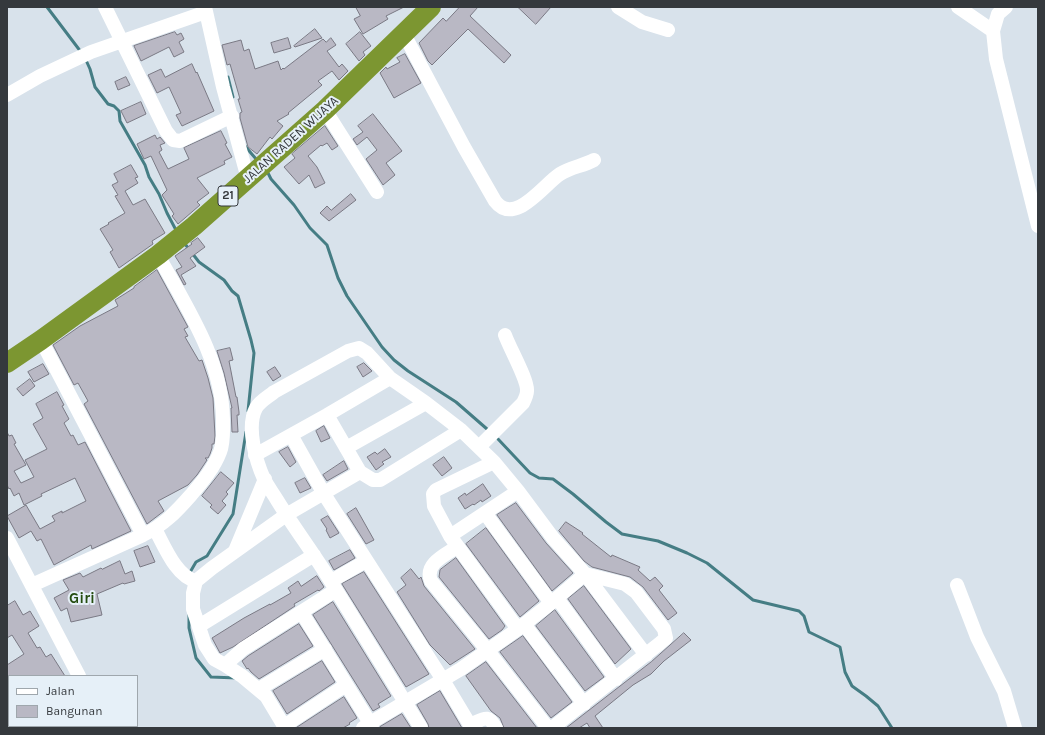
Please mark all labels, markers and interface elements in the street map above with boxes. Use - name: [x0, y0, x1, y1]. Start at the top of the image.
- street label: JALAN RADEN WIJAYA: [240, 93, 342, 187]
- road number: 21: [218, 186, 238, 206]
- district label: Giri: [69, 590, 95, 608]
- legend: [8, 675, 138, 727]
- text: Jalan: [46, 684, 75, 698]
- text: Bangunan: [46, 704, 102, 718]

